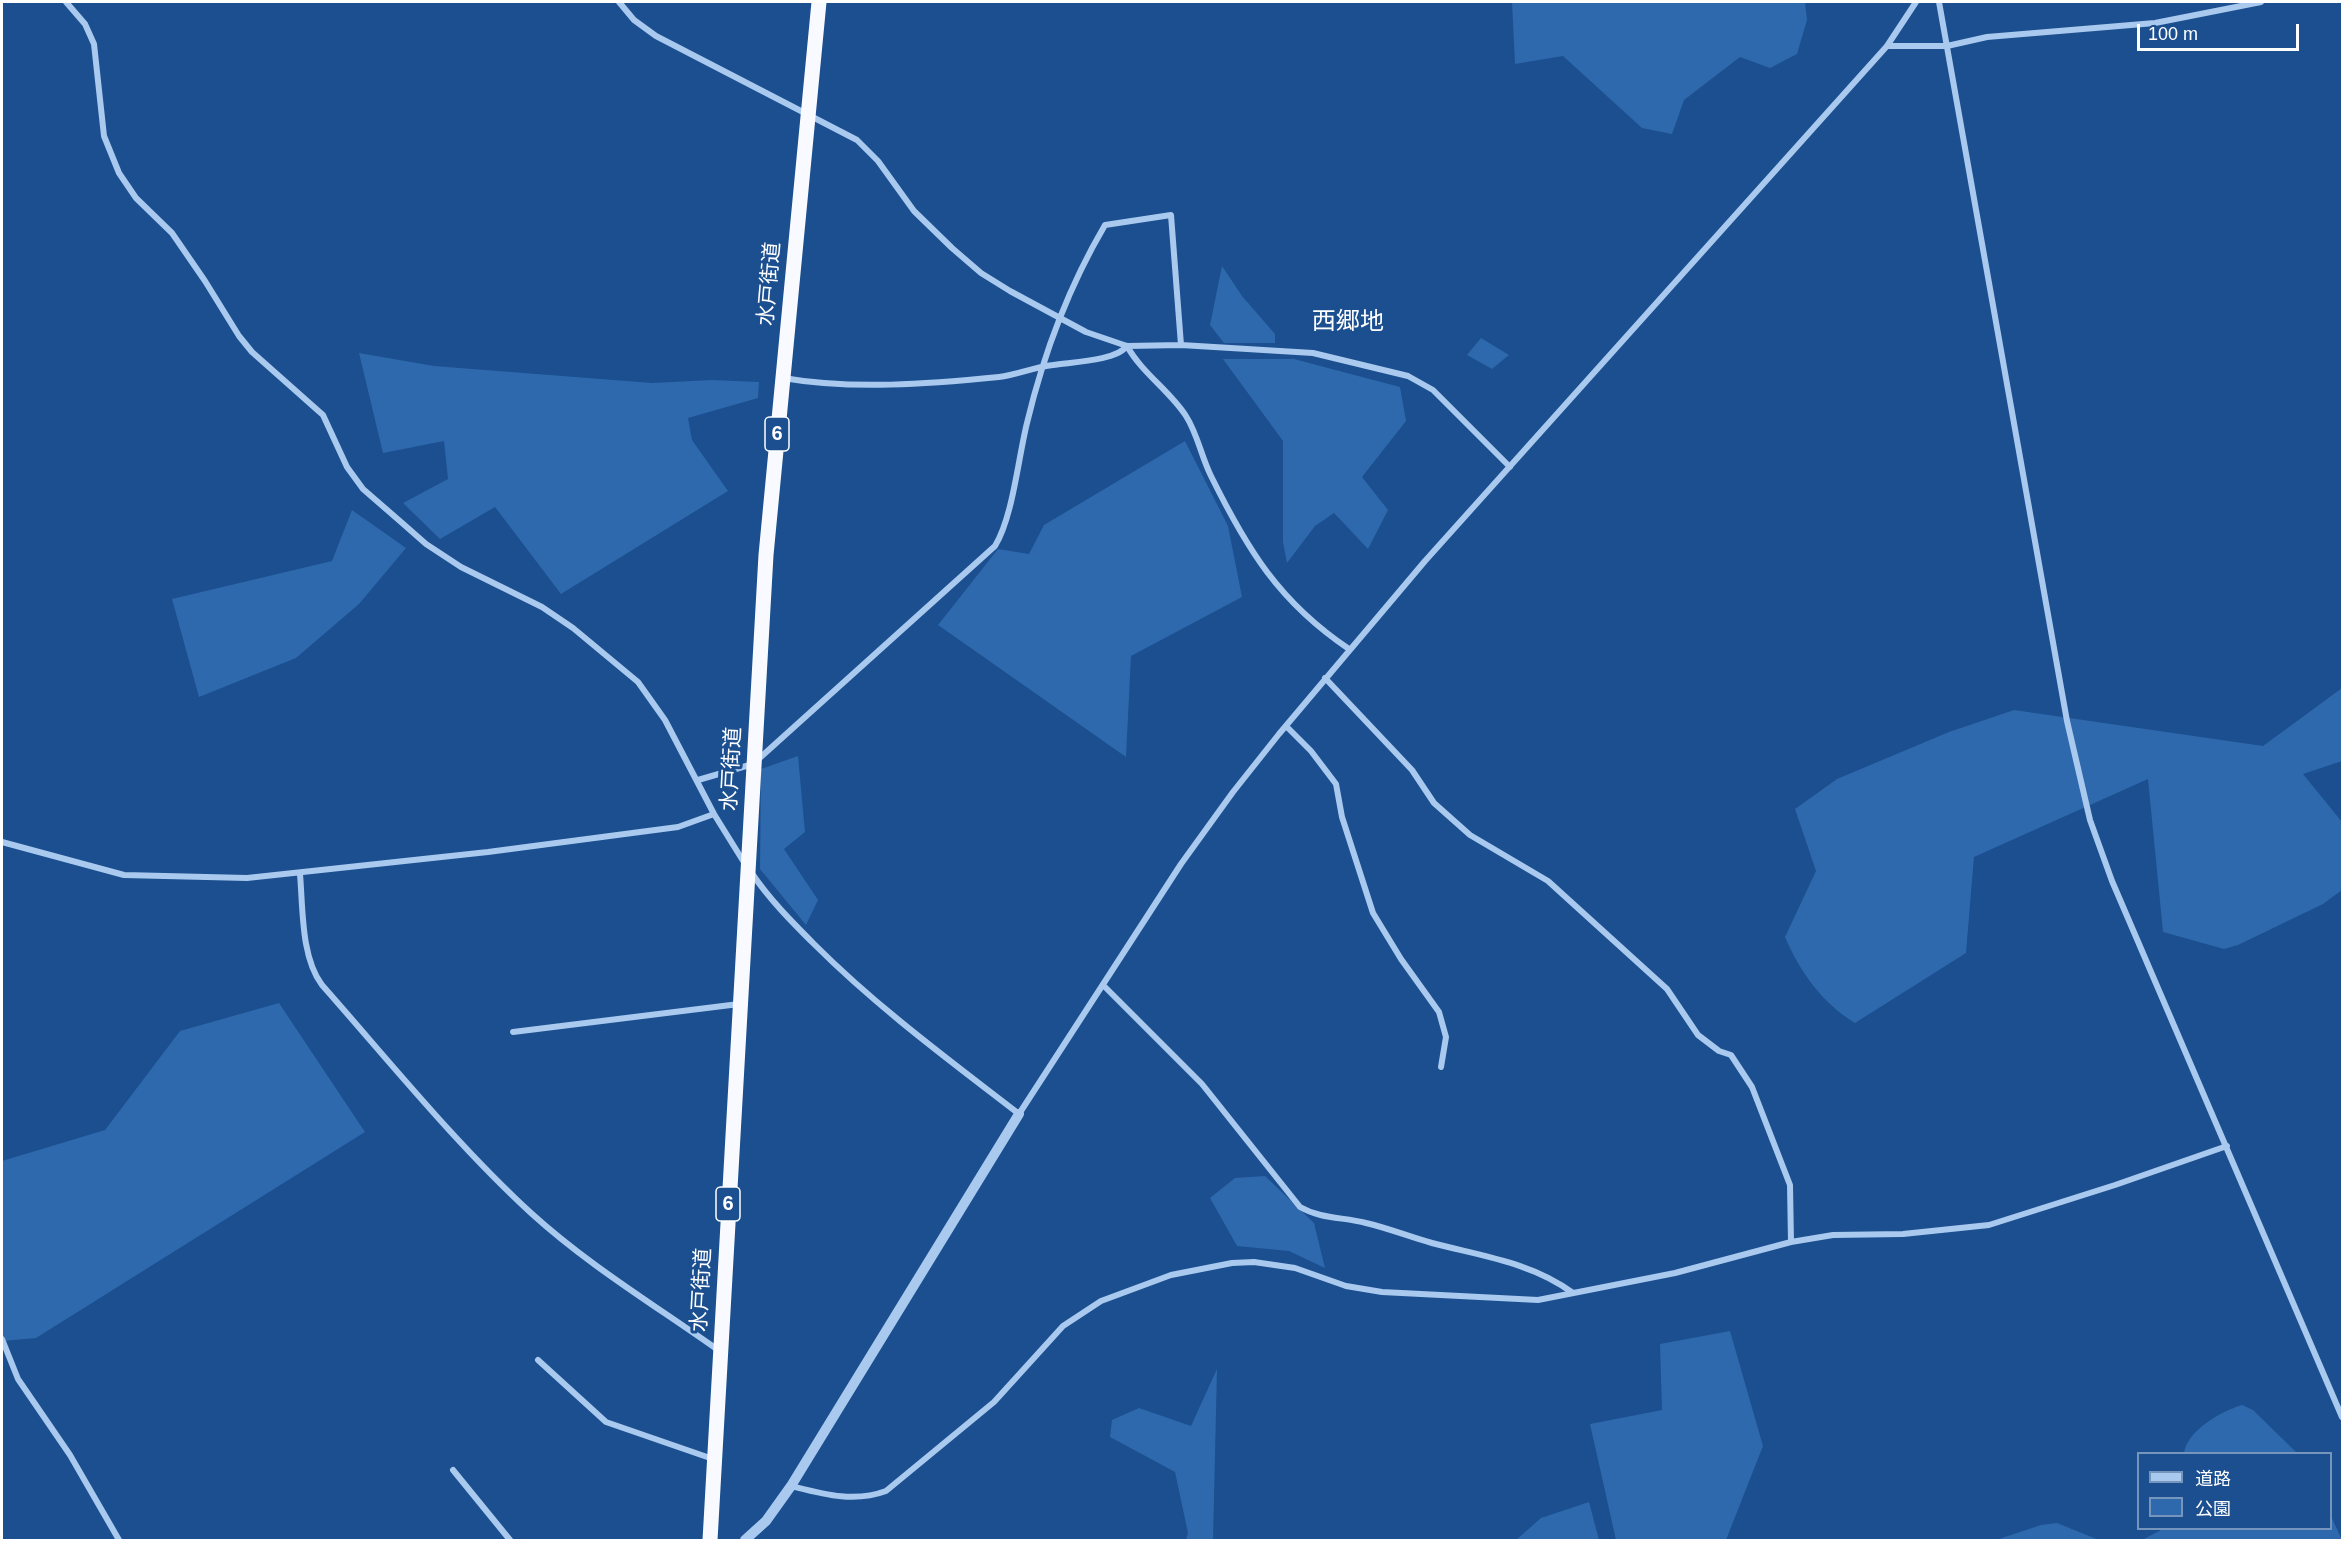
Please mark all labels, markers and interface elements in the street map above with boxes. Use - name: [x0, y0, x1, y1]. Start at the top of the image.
- scale bar: [2140, 12, 2302, 50]
- text: 100 m: [2148, 24, 2198, 44]
- street label: 水戸街道: [754, 241, 786, 327]
- district label: 西郷地: [1312, 308, 1384, 336]
- road number: 6: [765, 417, 789, 451]
- street label: 水戸街道: [717, 726, 747, 812]
- road number: 6: [716, 1187, 740, 1221]
- street label: 水戸街道: [687, 1247, 717, 1333]
- legend: [2137, 1452, 2332, 1530]
- text: 道路: [2195, 1469, 2231, 1489]
- text: 公園: [2195, 1499, 2231, 1519]

